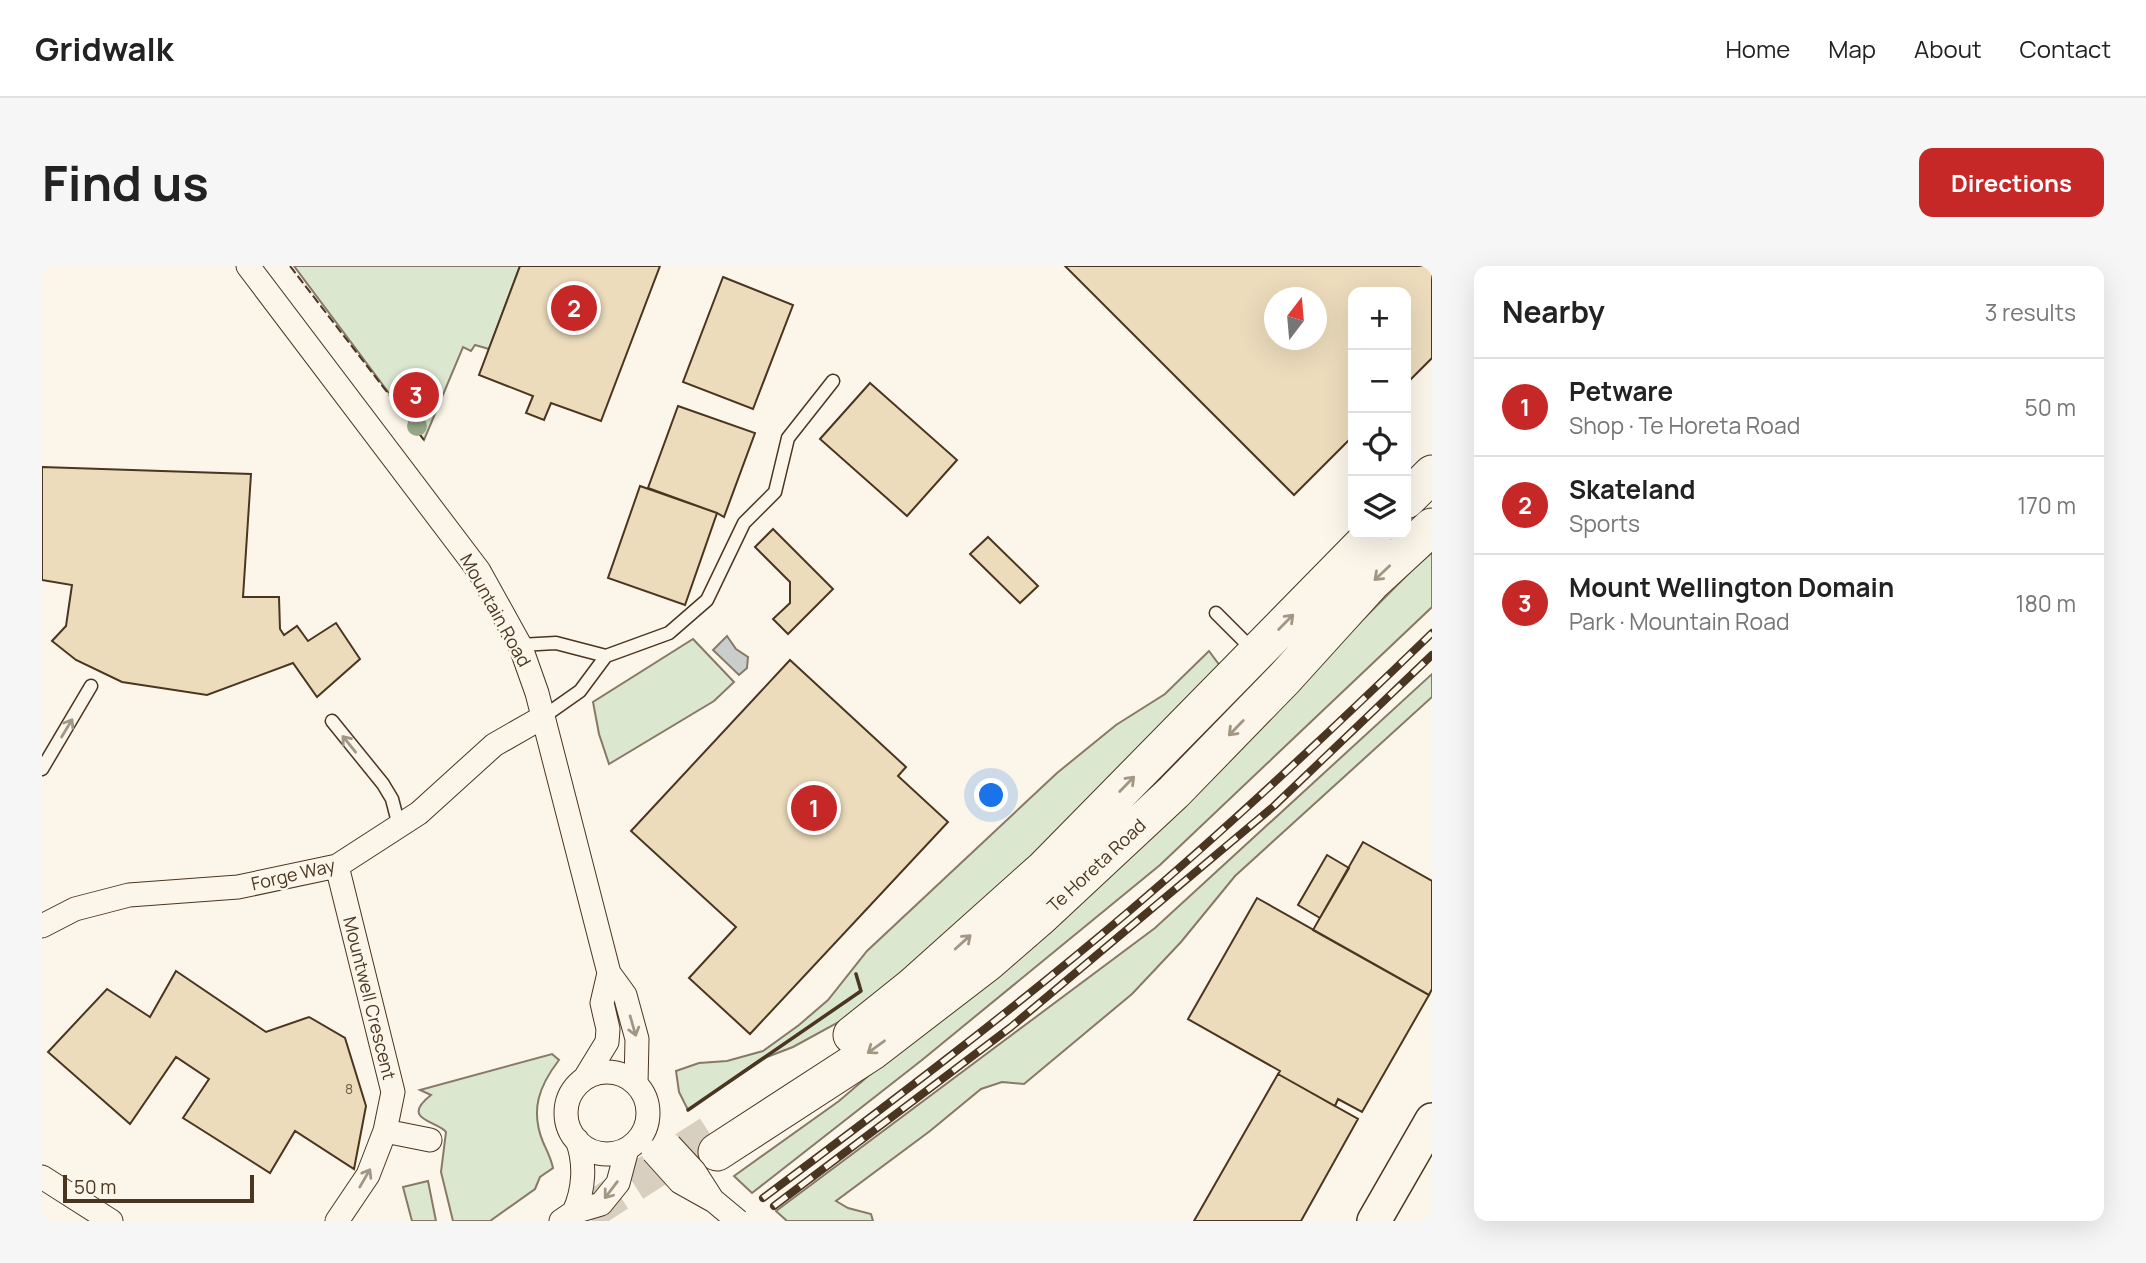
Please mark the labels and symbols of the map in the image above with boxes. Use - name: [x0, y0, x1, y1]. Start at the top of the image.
- pin: 2: [551, 282, 597, 334]
- north arrow: [1264, 287, 1327, 350]
- pin: 3: [393, 369, 439, 421]
- street label: Mountain Road: [455, 549, 537, 671]
- one-way arrow: [1373, 565, 1391, 581]
- one-way arrow: [1277, 613, 1294, 630]
- one-way arrow: [60, 718, 74, 738]
- one-way arrow: [1228, 719, 1245, 736]
- one-way arrow: [342, 735, 357, 754]
- one-way arrow: [1118, 776, 1135, 793]
- your location: [974, 778, 1008, 812]
- pin: 1: [791, 782, 837, 834]
- street label: Te Horeta Road: [1041, 813, 1151, 917]
- street label: Forge Way: [249, 853, 338, 895]
- street label: Mountwell Crescent: [338, 914, 402, 1082]
- one-way arrow: [954, 934, 972, 950]
- one-way arrow: [627, 1014, 640, 1036]
- one-way arrow: [868, 1040, 886, 1055]
- house number: 8: [345, 1079, 353, 1098]
- one-way arrow: [359, 1169, 373, 1189]
- scale bar: [63, 1172, 254, 1204]
- one-way arrow: [604, 1180, 618, 1199]

